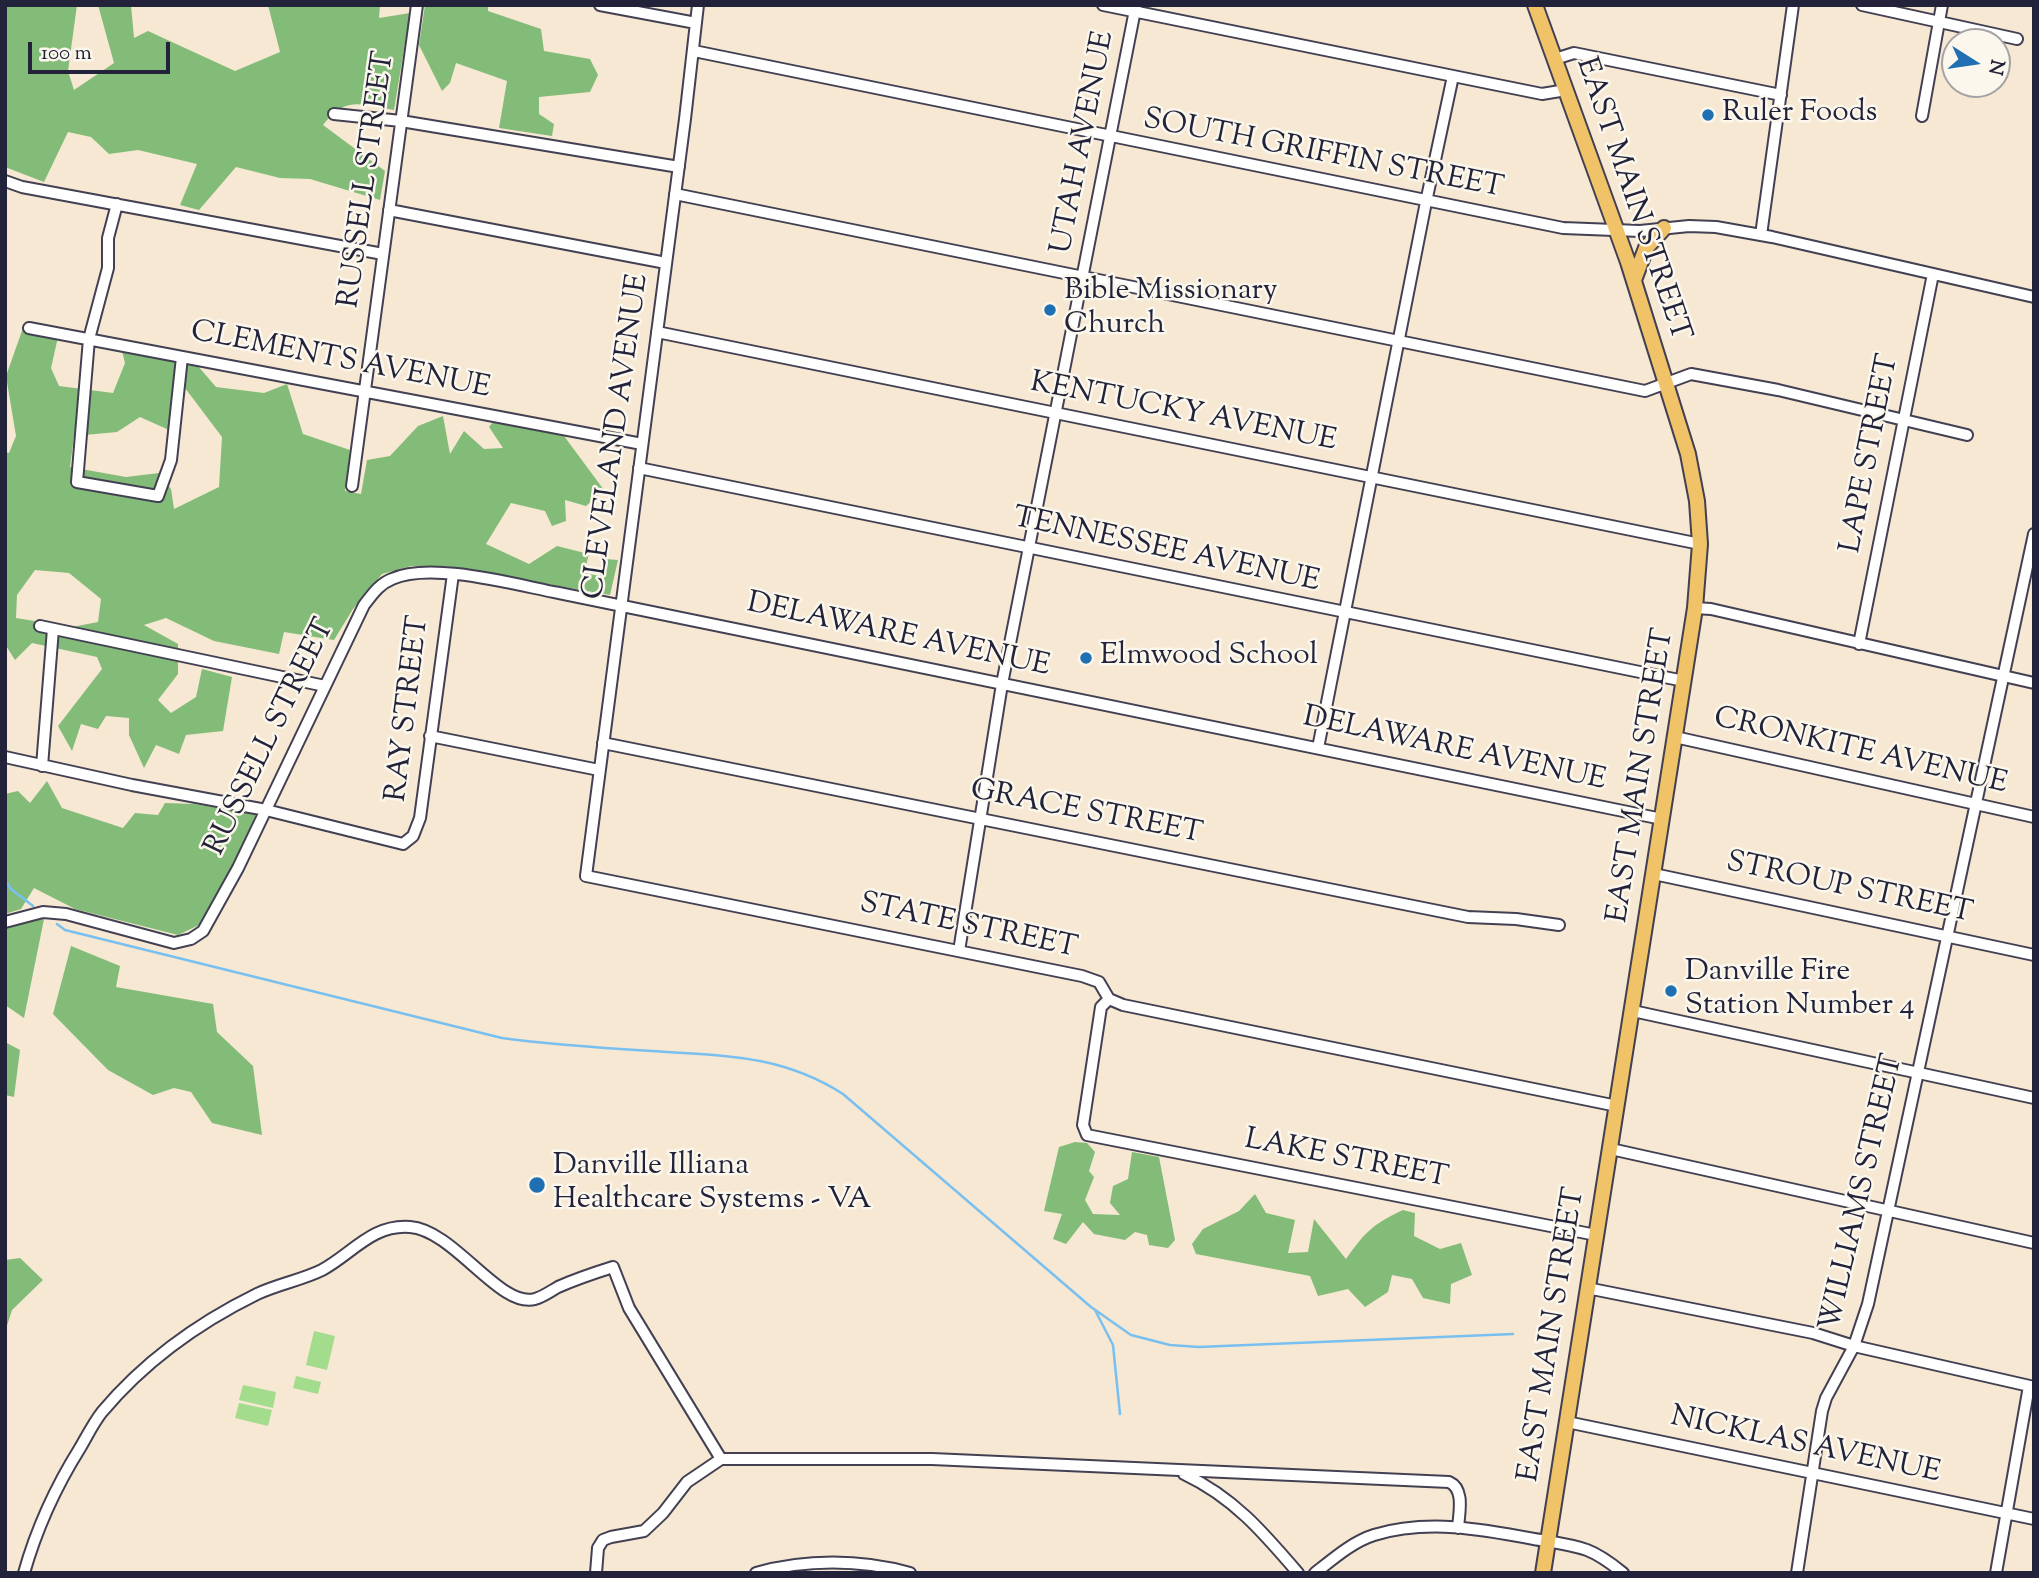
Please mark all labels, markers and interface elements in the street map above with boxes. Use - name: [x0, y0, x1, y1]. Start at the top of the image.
- scale bar: [32, 28, 173, 72]
- street label: UTAH AVENUE: [1046, 28, 1124, 258]
- north arrow: [1941, 28, 2011, 98]
- text: 100 m: [41, 39, 92, 69]
- street label: RUSSELL STREET: [333, 49, 405, 311]
- street label: EAST MAIN STREET: [1566, 54, 1696, 346]
- text: N: [1980, 57, 2010, 77]
- place label: Ruler Foods: [1722, 97, 1877, 133]
- street label: SOUTH GRIFFIN STREET: [1140, 103, 1506, 209]
- marker: Ruler Foods: [1700, 107, 1716, 123]
- street label: CLEVELAND AVENUE: [577, 272, 659, 602]
- place label: Bible Missionary Church: [1064, 275, 1278, 346]
- marker: Bible Missionary Church: [1042, 302, 1058, 318]
- street label: CLEMENTS AVENUE: [187, 315, 493, 409]
- street label: LAPE STREET: [1835, 352, 1909, 556]
- street label: KENTUCKY AVENUE: [1027, 367, 1339, 461]
- street label: TENNESSEE AVENUE: [1009, 502, 1323, 602]
- street label: DELAWARE AVENUE: [743, 587, 1053, 687]
- street label: RUSSELL STREET: [199, 614, 345, 862]
- street label: RAY STREET: [381, 614, 439, 804]
- street label: EAST MAIN STREET: [1602, 626, 1684, 926]
- place label: Elmwood School: [1100, 640, 1318, 676]
- marker: Elmwood School: [1078, 650, 1094, 666]
- street label: DELAWARE AVENUE: [1299, 701, 1609, 801]
- street label: CRONKITE AVENUE: [1710, 702, 2010, 804]
- street label: GRACE STREET: [967, 774, 1205, 854]
- street label: STROUP STREET: [1723, 846, 1975, 934]
- street label: STATE STREET: [856, 887, 1080, 969]
- place label: Danville Fire Station Number 4: [1685, 956, 1915, 1026]
- marker: Danville Fire Station Number 4: [1663, 983, 1679, 999]
- street label: WILLIAMS STREET: [1815, 1051, 1913, 1335]
- street label: LAKE STREET: [1241, 1124, 1451, 1198]
- place label: Danville Illiana Healthcare Systems - VA: [553, 1150, 872, 1220]
- marker: Danville Illiana Healthcare Systems - VA: [527, 1175, 547, 1195]
- street label: EAST MAIN STREET: [1513, 1185, 1595, 1485]
- street label: NICKLAS AVENUE: [1667, 1401, 1943, 1493]

